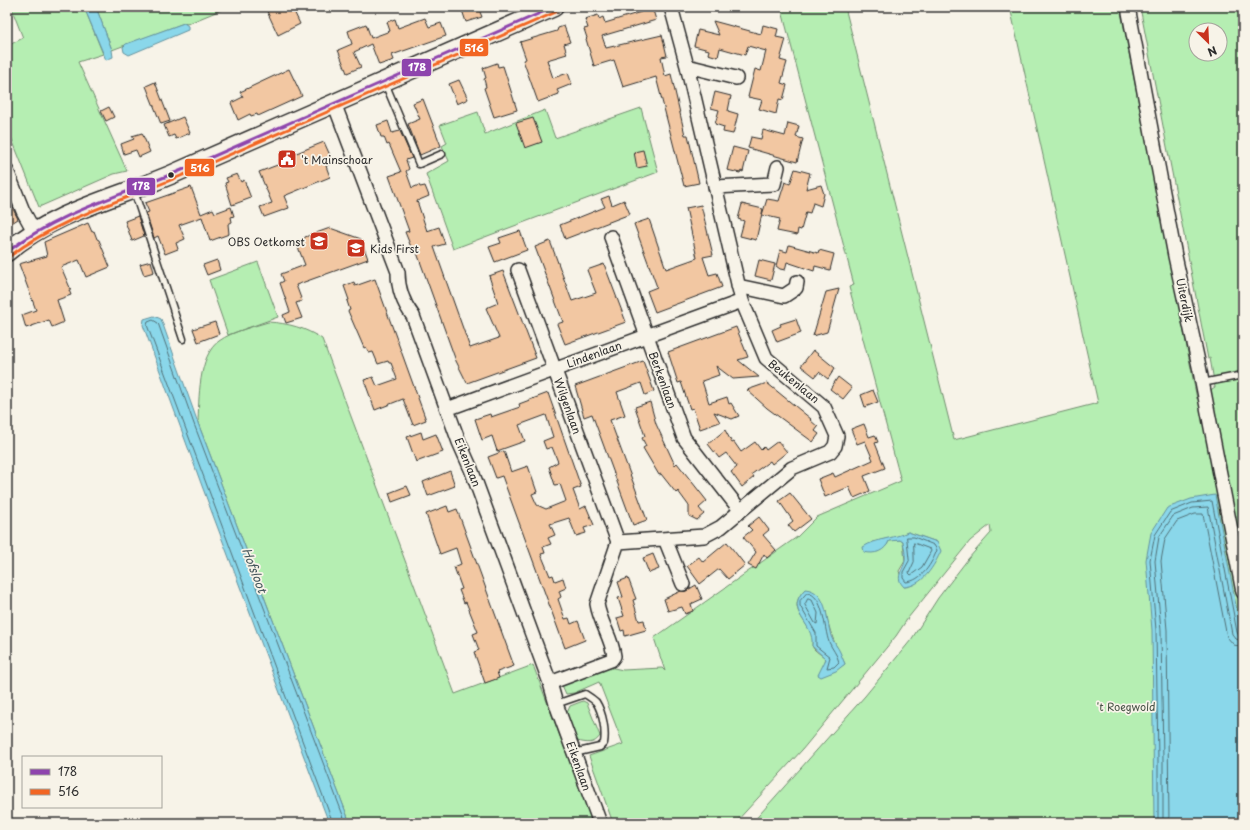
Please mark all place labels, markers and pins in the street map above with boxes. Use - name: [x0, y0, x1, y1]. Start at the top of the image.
- public building icon: 't Mainschoar: [276, 148, 298, 170]
- place label: 't Mainschoar: [301, 151, 373, 168]
- unlabelled marker: [166, 170, 176, 180]
- school or university icon: OBS Oetkomst: [308, 230, 330, 252]
- place label: OBS Oetkomst: [228, 233, 305, 250]
- school or university icon: Kids First: [345, 237, 367, 259]
- place label: Kids First: [370, 240, 420, 257]

